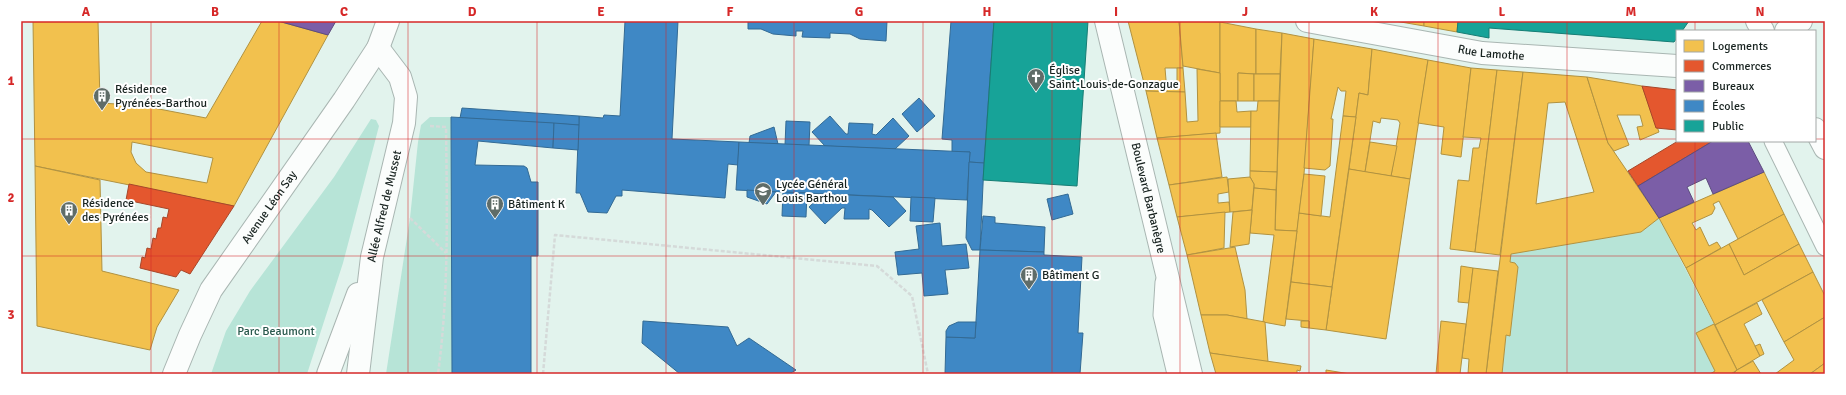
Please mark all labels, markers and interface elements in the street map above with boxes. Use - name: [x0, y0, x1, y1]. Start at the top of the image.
- text: A: [82, 4, 91, 20]
- text: B: [211, 4, 219, 20]
- text: C: [340, 4, 348, 20]
- text: D: [468, 4, 477, 20]
- text: E: [597, 4, 605, 20]
- text: F: [727, 4, 734, 20]
- text: G: [855, 4, 863, 20]
- text: H: [983, 4, 991, 20]
- text: I: [1114, 4, 1118, 20]
- text: J: [1242, 4, 1248, 20]
- text: K: [1370, 4, 1378, 20]
- text: L: [1499, 4, 1506, 20]
- text: M: [1626, 4, 1637, 20]
- text: N: [1755, 4, 1765, 20]
- legend: [1676, 30, 1816, 142]
- text: Logements: [1712, 39, 1768, 54]
- street label: Rue Lamothe: [1457, 41, 1525, 63]
- text: Commerces: [1712, 59, 1772, 74]
- place label: Église Saint-Louis-de-Gonzague: [1049, 63, 1179, 92]
- church icon: Église Saint-Louis-de-Gonzague: [1026, 67, 1046, 92]
- text: 1: [7, 73, 15, 89]
- text: Bureaux: [1712, 79, 1755, 94]
- place label: Résidence Pyrénées-Barthou: [115, 82, 207, 111]
- building icon: Résidence Pyrénées-Barthou: [92, 86, 112, 111]
- text: Écoles: [1712, 99, 1745, 114]
- text: Public: [1712, 119, 1744, 134]
- street label: Boulevard Barbanègre: [1128, 141, 1169, 255]
- street label: Allée Alfred de Musset: [364, 149, 405, 263]
- street label: Avenue Léon Say: [238, 167, 300, 247]
- place label: Lycée Général Louis Barthou: [776, 177, 848, 206]
- school or university icon: Lycée Général Louis Barthou: [753, 181, 773, 206]
- text: 2: [7, 190, 15, 206]
- building icon: Bâtiment K: [485, 194, 505, 219]
- place label: Résidence des Pyrénées: [82, 196, 149, 225]
- place label: Bâtiment K: [508, 197, 565, 212]
- building icon: Résidence des Pyrénées: [59, 200, 79, 225]
- building icon: Bâtiment G: [1019, 265, 1039, 290]
- place label: Bâtiment G: [1042, 268, 1099, 283]
- text: 3: [7, 307, 15, 323]
- park label: Parc Beaumont: [237, 324, 315, 339]

